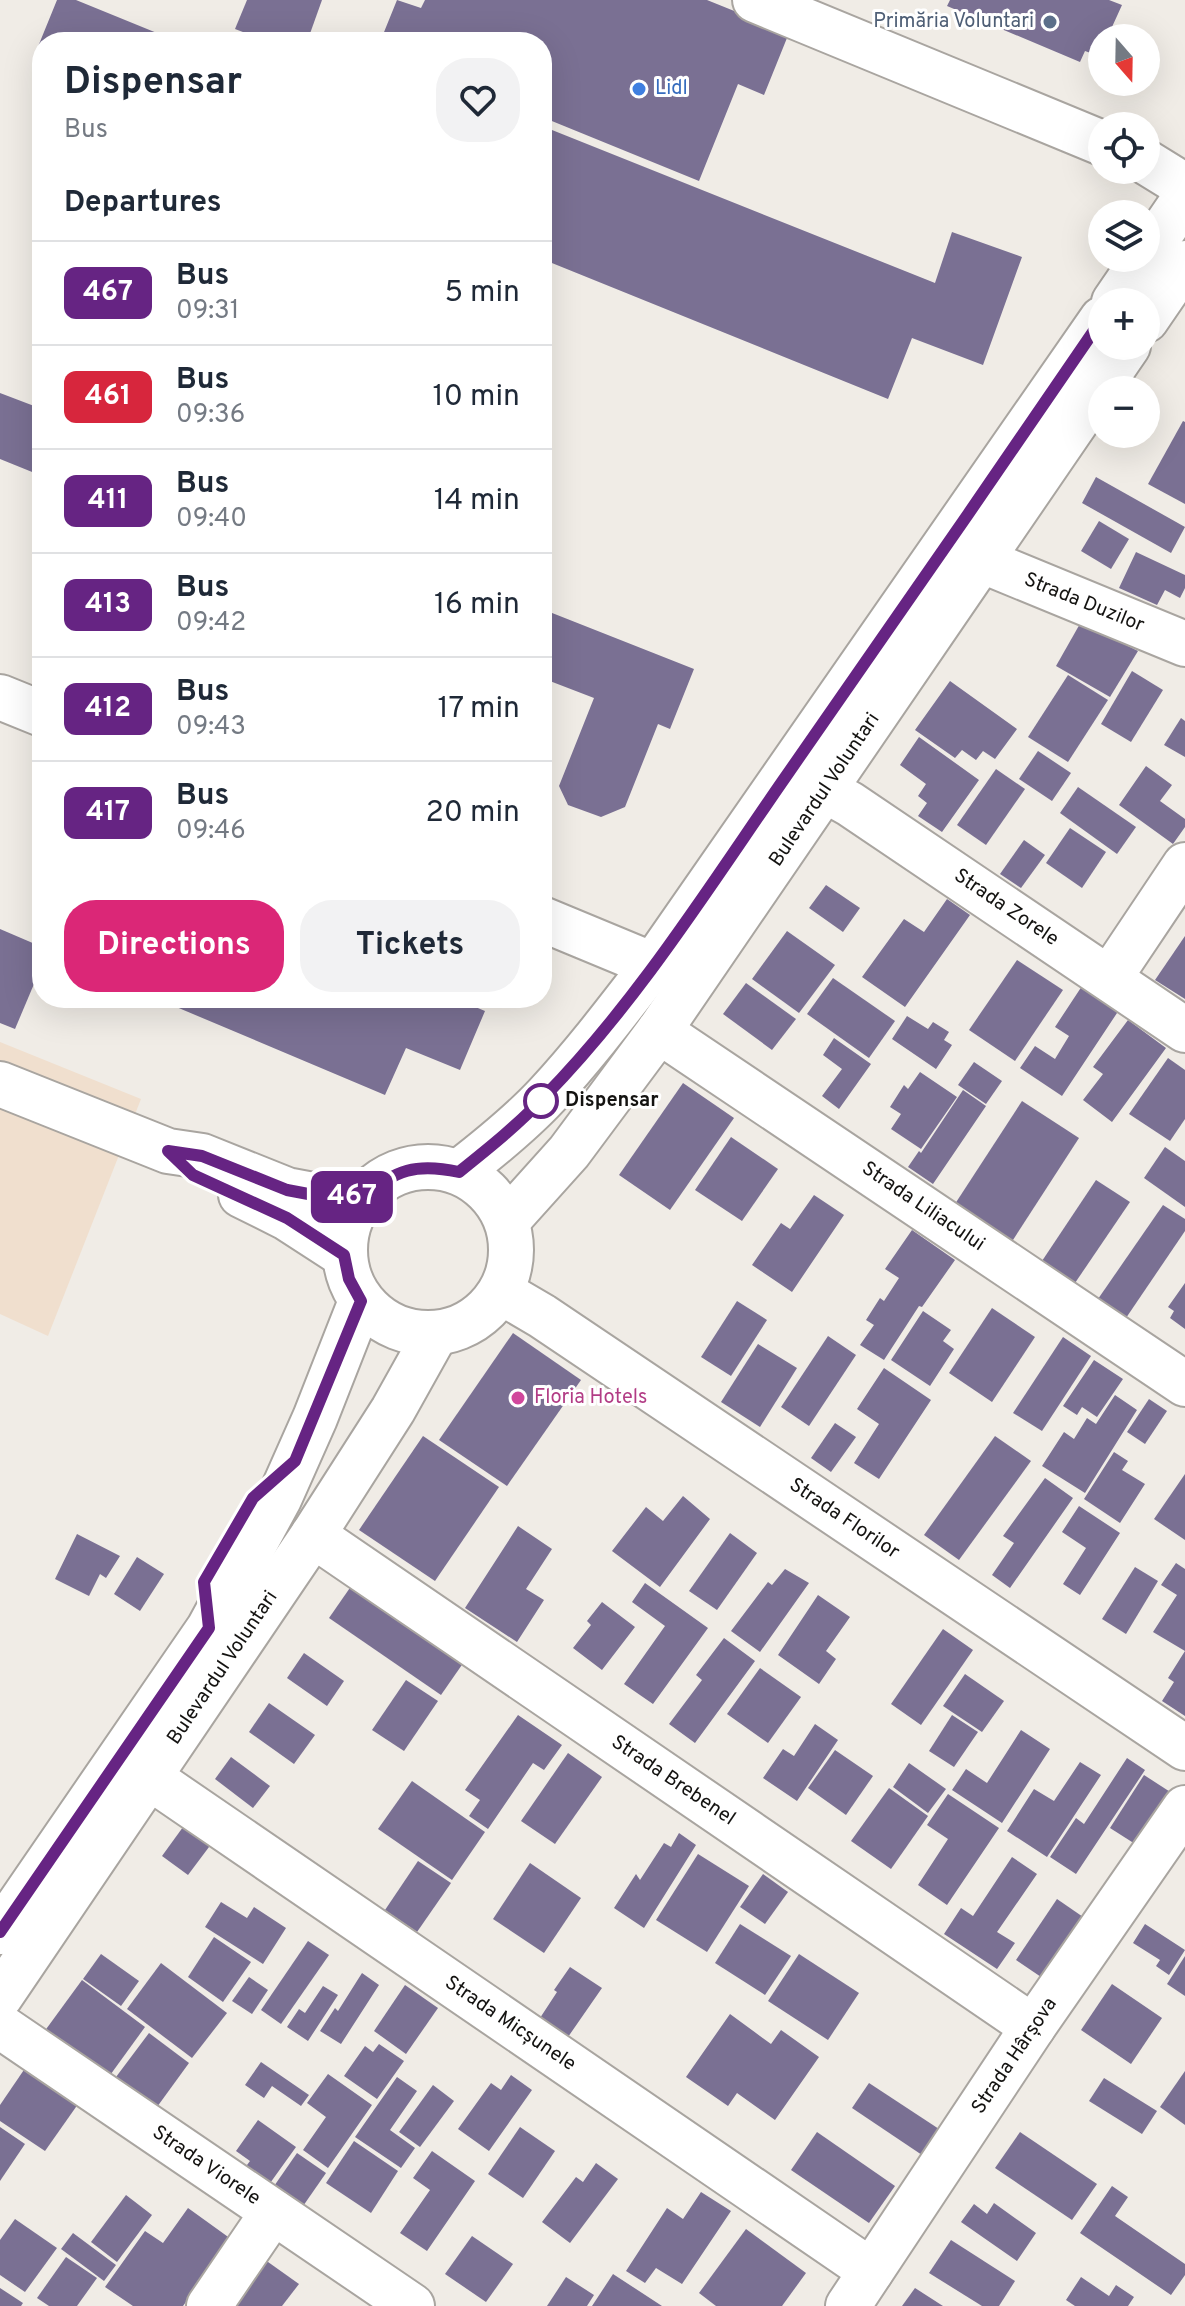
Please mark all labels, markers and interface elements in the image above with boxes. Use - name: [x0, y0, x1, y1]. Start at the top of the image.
- place label: Primăria Voluntari: [873, 9, 1034, 35]
- marker: Primăria Voluntari: [1041, 13, 1059, 31]
- north arrow: [1088, 24, 1160, 96]
- map controls: [1088, 24, 1160, 448]
- button: heart: [436, 58, 520, 142]
- text: Dispensar: [64, 59, 242, 108]
- place label: Lidl: [655, 76, 688, 102]
- marker: Lidl: [630, 80, 648, 98]
- button: locate: [1088, 112, 1160, 184]
- text: Bus: [64, 114, 108, 147]
- text: Departures: [64, 185, 222, 222]
- button: layers: [1088, 200, 1160, 272]
- text: Bus: [176, 258, 229, 295]
- text: 467: [83, 275, 133, 311]
- text: 5 min: [444, 275, 520, 312]
- button: +: [1088, 288, 1160, 360]
- text: 09:31: [176, 295, 239, 328]
- text: Bus: [176, 362, 229, 399]
- button: −: [1088, 376, 1160, 448]
- text: 461: [85, 379, 131, 415]
- text: 10 min: [433, 379, 520, 416]
- text: 09:36: [176, 399, 245, 432]
- text: Bus: [176, 466, 229, 503]
- text: 411: [88, 483, 128, 519]
- text: 14 min: [434, 483, 520, 520]
- text: 09:40: [176, 503, 247, 536]
- street label: Strada Duzilor: [1020, 567, 1148, 639]
- text: Bus: [176, 570, 229, 607]
- text: 413: [85, 587, 131, 623]
- text: 16 min: [434, 587, 520, 624]
- text: 09:42: [176, 607, 246, 640]
- text: Bus: [176, 674, 229, 711]
- text: 412: [85, 691, 131, 727]
- text: 17 min: [437, 691, 520, 728]
- street label: Bulevardul Voluntari: [764, 708, 886, 872]
- text: 09:43: [176, 711, 246, 744]
- text: Bus: [176, 778, 229, 815]
- text: 417: [86, 795, 130, 831]
- text: 20 min: [425, 795, 520, 832]
- text: 09:46: [176, 815, 246, 848]
- street label: Strada Zorele: [949, 863, 1063, 953]
- button: Directions: [64, 900, 284, 992]
- button: Tickets: [300, 900, 520, 992]
- marker: Dispensar: [524, 1084, 558, 1118]
- place label: Dispensar: [565, 1088, 659, 1114]
- street label: Strada Liliacului: [856, 1156, 990, 1258]
- line badge: 467: [306, 1171, 398, 1223]
- text: 467: [327, 1179, 377, 1215]
- place label: Floria Hotels: [534, 1385, 647, 1411]
- marker: Floria Hotels: [509, 1389, 527, 1407]
- street label: Strada Florilor: [784, 1473, 904, 1566]
- street label: Bulevardul Voluntari: [162, 1586, 284, 1750]
- street label: Strada Brebenel: [606, 1730, 740, 1832]
- street label: Strada Micșunele: [439, 1970, 581, 2078]
- street label: Strada Hârșova: [966, 1993, 1064, 2119]
- street label: Strada Viorele: [147, 2120, 265, 2212]

